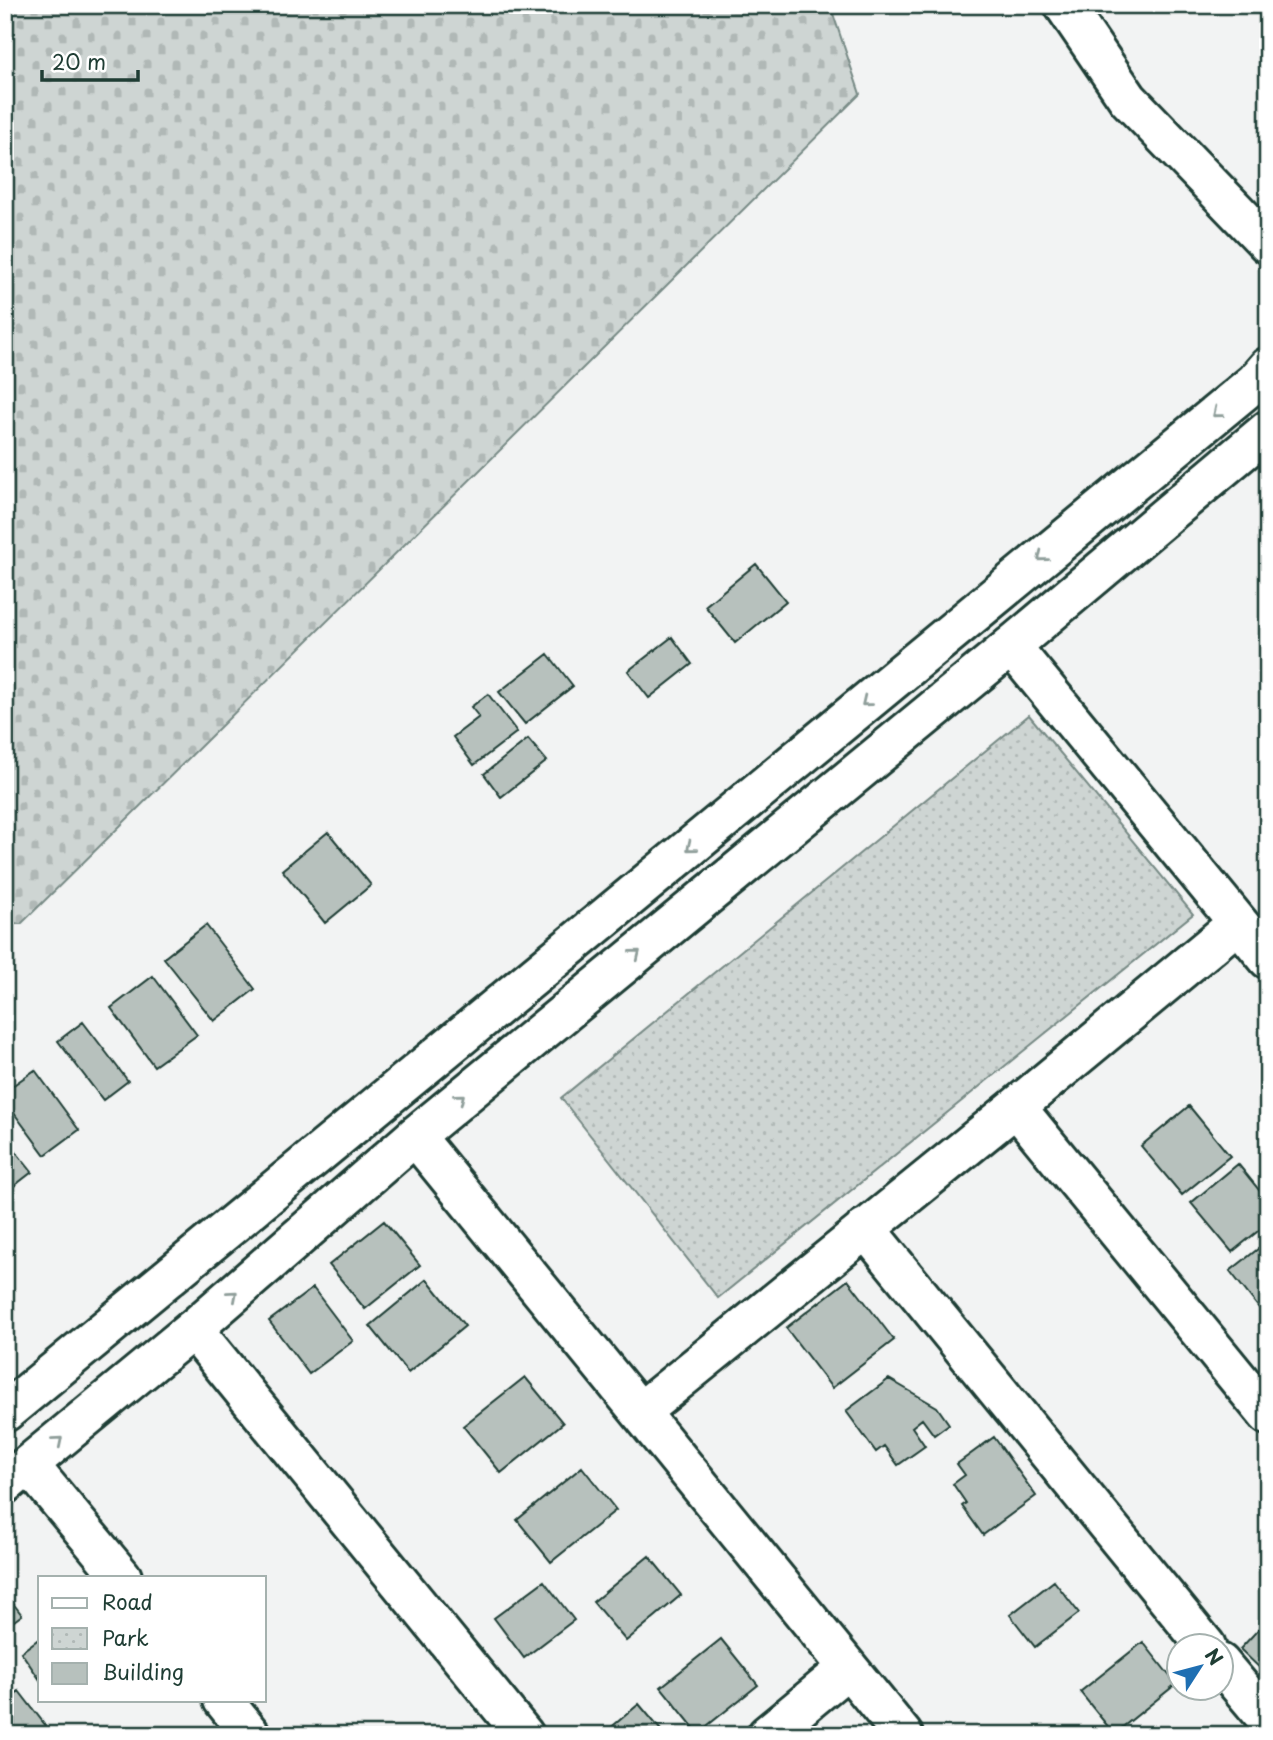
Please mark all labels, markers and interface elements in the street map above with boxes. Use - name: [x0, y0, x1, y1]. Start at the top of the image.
- scale bar: [42, 38, 138, 82]
- text: 20 m: [52, 45, 106, 77]
- one-way arrow: [1213, 405, 1226, 417]
- one-way arrow: [1037, 549, 1049, 562]
- one-way arrow: [862, 694, 875, 706]
- one-way arrow: [686, 839, 699, 851]
- one-way arrow: [628, 950, 641, 962]
- one-way arrow: [452, 1094, 465, 1106]
- one-way arrow: [224, 1291, 237, 1303]
- one-way arrow: [50, 1437, 63, 1449]
- legend: [38, 1576, 266, 1702]
- text: Road: [102, 1585, 153, 1617]
- text: Park: [102, 1621, 149, 1653]
- north arrow: [1164, 1632, 1234, 1702]
- text: N: [1199, 1642, 1230, 1671]
- text: Building: [102, 1655, 184, 1687]

